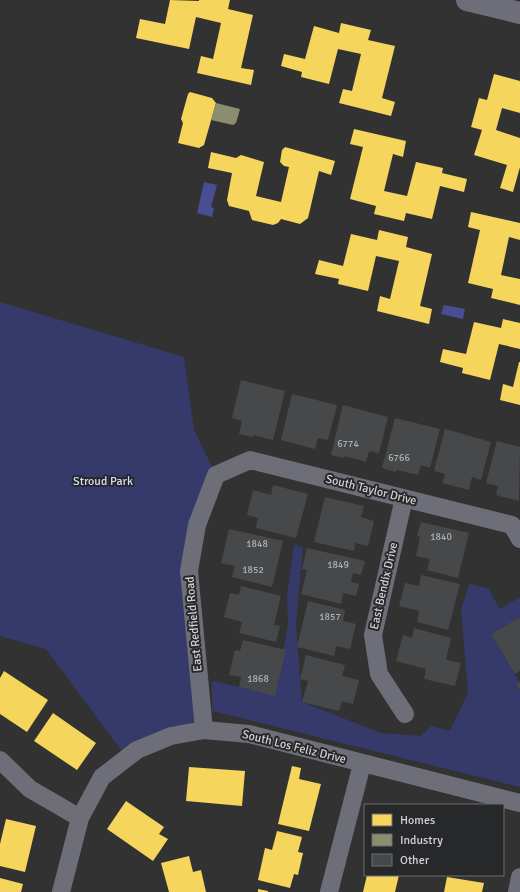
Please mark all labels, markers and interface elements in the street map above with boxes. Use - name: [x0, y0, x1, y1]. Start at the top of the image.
- house number: 6774: [337, 438, 359, 450]
- house number: 6766: [388, 452, 410, 464]
- street label: South Taylor Drive: [324, 471, 418, 509]
- park label: Stroud Park: [73, 474, 133, 489]
- house number: 1840: [430, 531, 452, 543]
- house number: 1848: [246, 538, 268, 550]
- street label: East Bendix Drive: [367, 541, 401, 631]
- house number: 1849: [327, 559, 349, 571]
- house number: 1852: [242, 564, 264, 576]
- street label: East Redfield Road: [182, 576, 206, 672]
- house number: 1857: [319, 611, 341, 623]
- house number: 1868: [247, 673, 269, 685]
- street label: South Los Feliz Drive: [241, 727, 347, 767]
- legend: [364, 804, 504, 876]
- text: Homes: [400, 813, 435, 828]
- text: Industry: [400, 833, 443, 848]
- text: Other: [400, 853, 430, 868]

